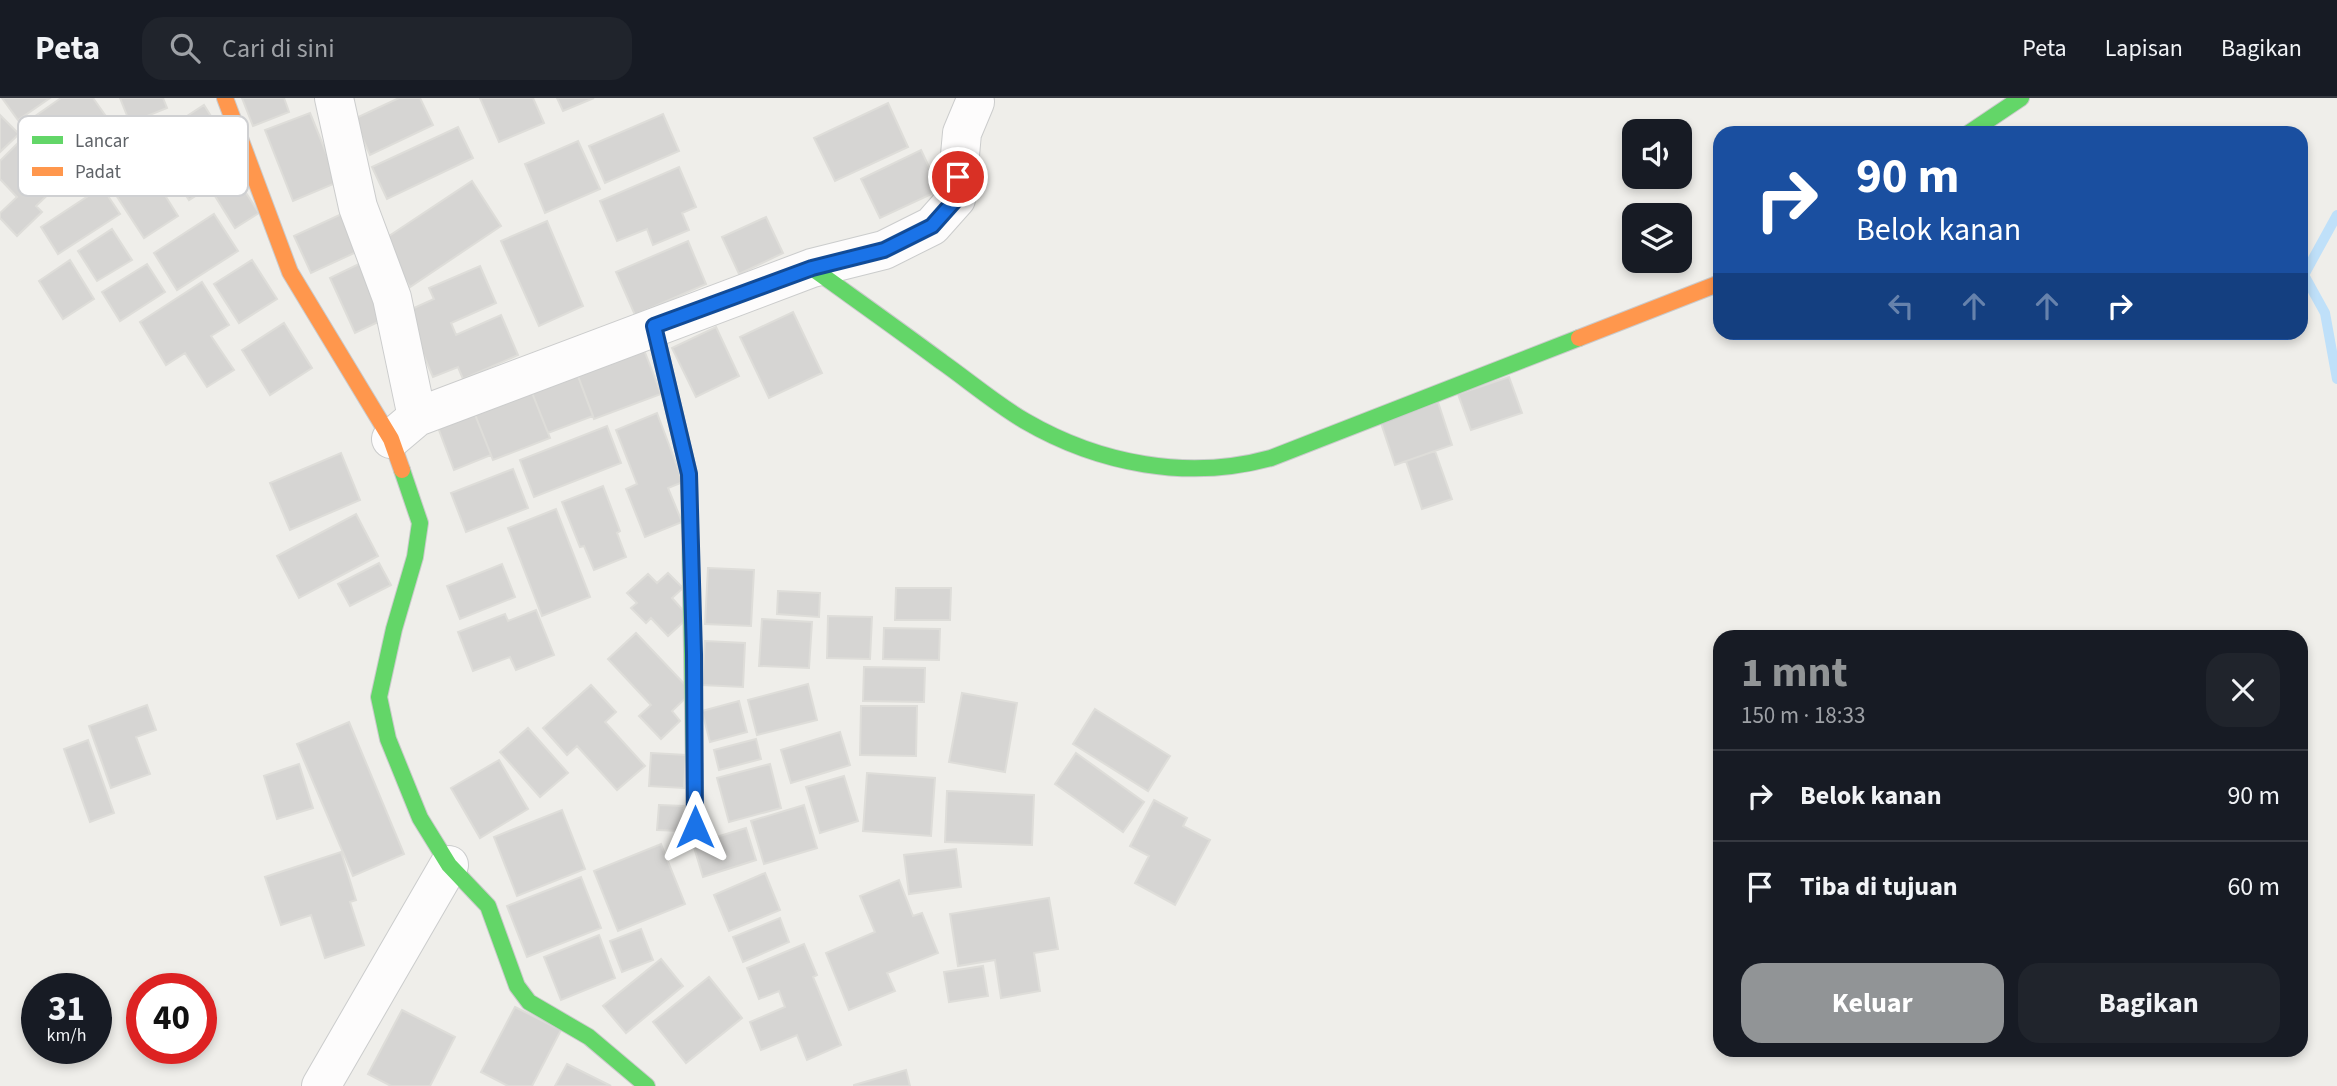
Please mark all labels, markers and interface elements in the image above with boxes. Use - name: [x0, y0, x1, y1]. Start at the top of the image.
- search box: [142, 17, 632, 80]
- text: Peta: [35, 25, 100, 72]
- icon: search: [166, 29, 204, 67]
- text: Cari di sini: [222, 30, 335, 67]
- text: Peta: [2022, 31, 2067, 66]
- text: Lapisan: [2105, 31, 2183, 66]
- text: Bagikan: [2221, 31, 2302, 66]
- legend: [18, 116, 248, 196]
- map controls: [1622, 119, 1692, 273]
- button: sound: [1622, 119, 1692, 189]
- text: Lancar: [75, 128, 129, 155]
- text: 90 m: [1856, 142, 1960, 212]
- pin: [928, 147, 988, 207]
- icon: right: [1741, 154, 1832, 245]
- icon: arrive: [939, 158, 977, 196]
- text: Padat: [75, 159, 121, 186]
- button: layers: [1622, 203, 1692, 273]
- text: Belok kanan: [1856, 207, 2021, 253]
- icon: left: [1882, 287, 1920, 325]
- icon: ahead: [1955, 287, 1993, 325]
- icon: ahead: [2028, 287, 2066, 325]
- icon: right: [2101, 287, 2139, 325]
- text: 1 mnt: [1741, 643, 1848, 703]
- button: close: [2206, 653, 2280, 727]
- text: 150 m · 18:33: [1741, 699, 1865, 732]
- icon: right: [1741, 777, 1779, 815]
- text: Belok kanan: [1800, 777, 1942, 814]
- text: 90 m: [2227, 777, 2280, 814]
- position arrow: [658, 790, 732, 864]
- icon: arrive: [1741, 868, 1779, 906]
- text: Tiba di tujuan: [1800, 868, 1958, 905]
- text: 60 m: [2227, 868, 2280, 905]
- button: Keluar: [1741, 963, 2004, 1043]
- button: Bagikan: [2018, 963, 2280, 1043]
- speed limit sign: 40: [126, 973, 217, 1064]
- text: 31: [48, 984, 85, 1034]
- text: km/h: [47, 1023, 86, 1048]

